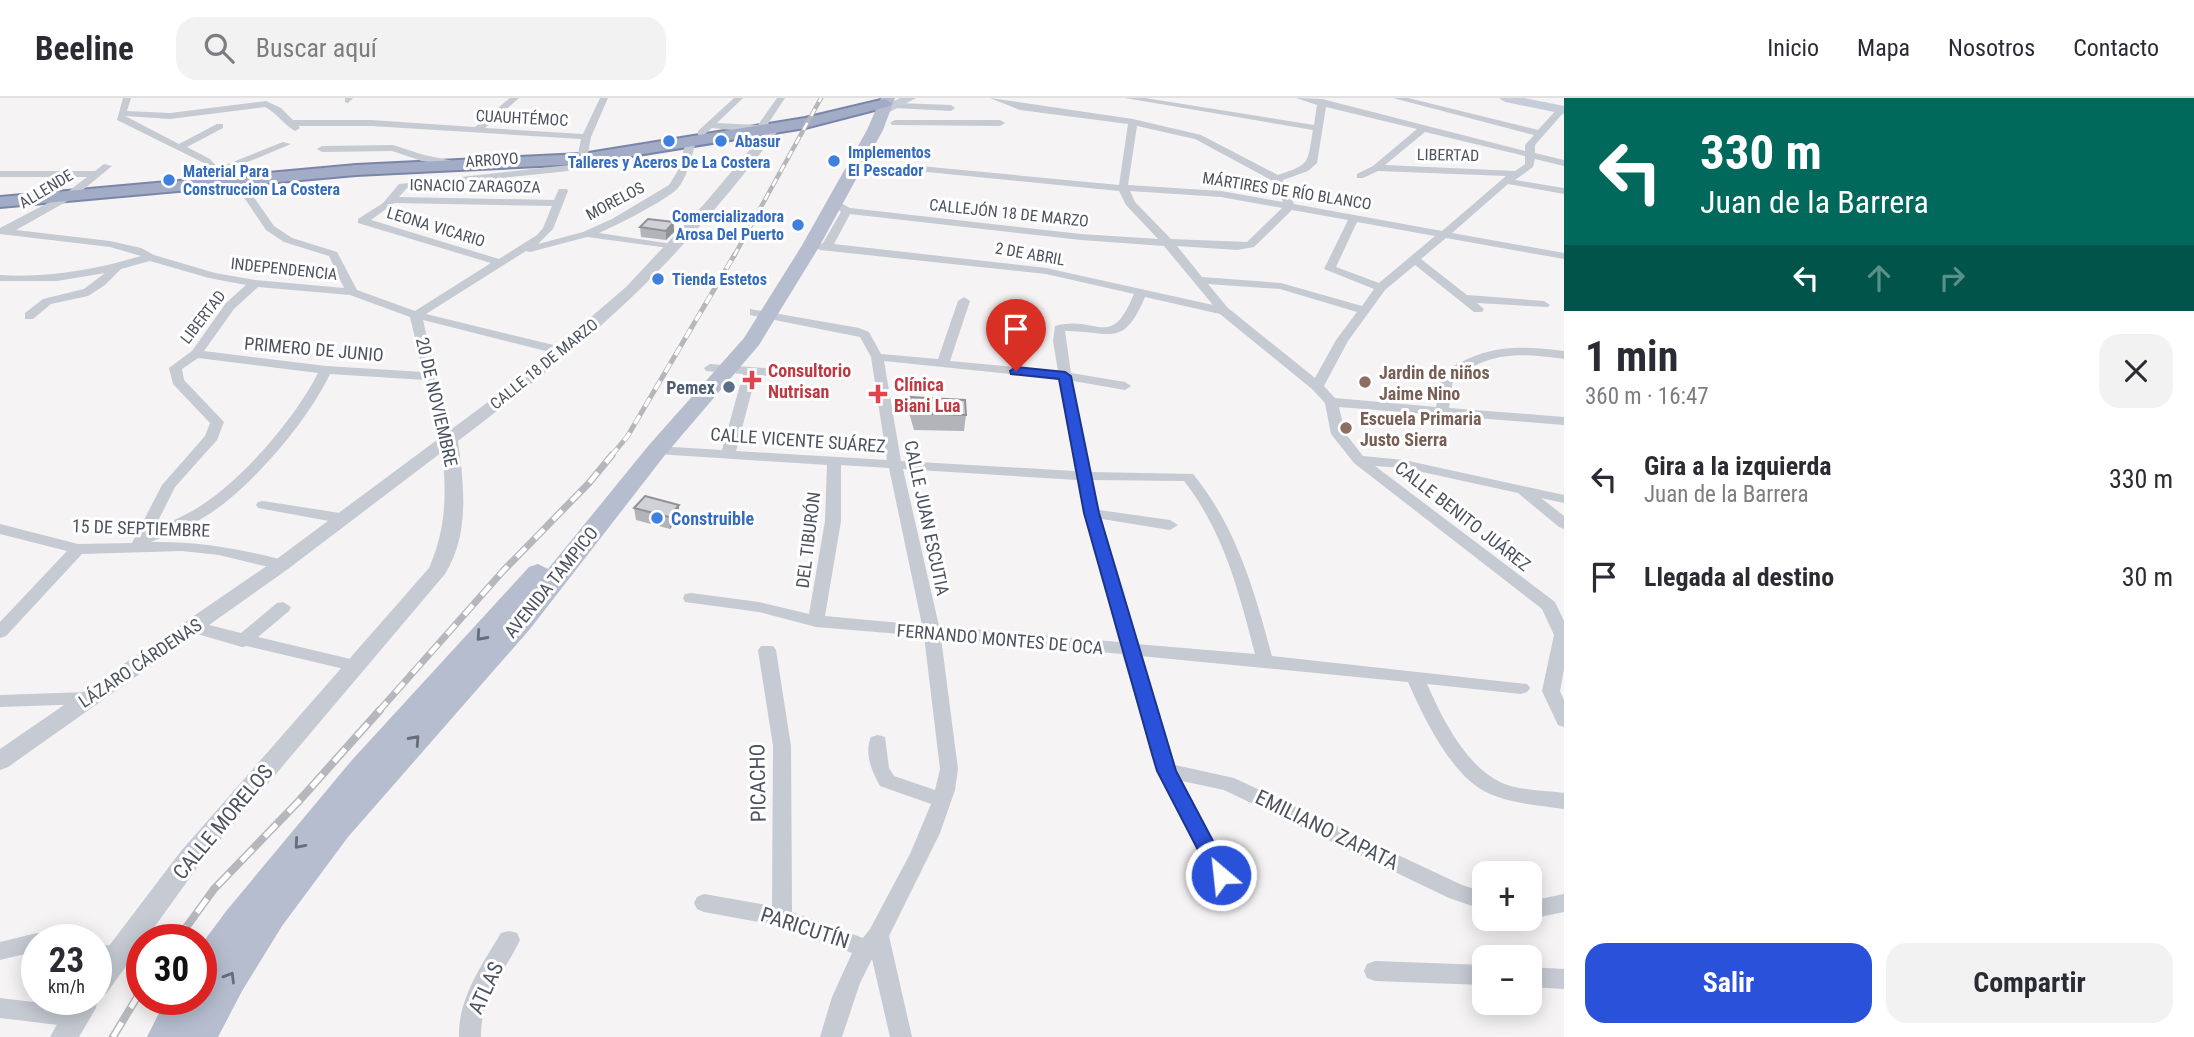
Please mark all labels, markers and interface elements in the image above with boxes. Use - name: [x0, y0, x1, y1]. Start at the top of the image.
- search box: [176, 17, 666, 80]
- text: Beeline: [35, 29, 134, 68]
- icon: search: [200, 29, 238, 67]
- text: Buscar aquí: [256, 33, 377, 63]
- text: Inicio: [1767, 34, 1819, 62]
- text: Mapa: [1857, 34, 1910, 62]
- text: Nosotros: [1948, 34, 2035, 62]
- text: Contacto: [2073, 34, 2159, 62]
- street label: CUAUHTÉMOC: [475, 106, 569, 130]
- text: 330 m: [1700, 124, 1822, 181]
- icon: left: [1585, 126, 1676, 217]
- place label: Abasur: [735, 132, 780, 151]
- marker: Talleres y Aceros De La Costera: [661, 133, 677, 149]
- marker: Abasur: [713, 133, 729, 149]
- place label: Implementos El Pescador: [848, 143, 931, 180]
- street label: LIBERTAD: [1417, 145, 1479, 165]
- street label: ARROYO: [465, 149, 519, 171]
- place label: Talleres y Aceros De La Costera: [568, 153, 771, 172]
- marker: Implementos El Pescador: [826, 153, 842, 169]
- place label: Material Para Construccion La Costera: [183, 162, 340, 199]
- street label: ALLENDE: [16, 166, 76, 212]
- street label: MÁRTIRES DE RÍO BLANCO: [1201, 168, 1373, 214]
- marker: Material Para Construccion La Costera: [161, 172, 177, 188]
- street label: IGNACIO ZARAGOZA: [409, 175, 541, 197]
- street label: MORELOS: [583, 178, 647, 224]
- text: Juan de la Barrera: [1700, 183, 1929, 221]
- street label: CALLEJÓN 18 DE MARZO: [928, 194, 1090, 231]
- street label: LEONA VICARIO: [385, 203, 487, 251]
- place label: Comercializadora Arosa Del Puerto: [672, 207, 784, 244]
- marker: Comercializadora Arosa Del Puerto: [790, 217, 806, 233]
- street label: 2 DE ABRIL: [994, 239, 1067, 270]
- street label: INDEPENDENCIA: [230, 254, 338, 284]
- icon: left: [1787, 259, 1825, 297]
- icon: ahead: [1860, 259, 1898, 297]
- icon: right: [1933, 259, 1971, 297]
- place label: Tienda Estetos: [672, 270, 767, 289]
- marker: Tienda Estetos: [650, 271, 666, 287]
- street label: LIBERTAD: [176, 287, 230, 347]
- pin: [986, 299, 1046, 371]
- icon: arrive: [997, 310, 1035, 348]
- street label: CALLE 18 DE MARZO: [486, 315, 602, 413]
- street label: PRIMERO DE JUNIO: [243, 332, 385, 366]
- text: 1 min: [1585, 332, 1678, 381]
- button: close: [2099, 334, 2173, 408]
- street label: 20 DE NOVIEMBRE: [412, 335, 462, 469]
- place label: Consultorio Nutrisan: [768, 360, 851, 402]
- place label: Jardin de niños Jaime Nino: [1379, 362, 1490, 404]
- marker: Consultorio Nutrisan: [742, 370, 762, 390]
- place label: Clínica Biani Lua: [894, 374, 960, 416]
- marker: Jardin de niños Jaime Nino: [1357, 374, 1373, 390]
- place label: Pemex: [666, 377, 715, 398]
- marker: Pemex: [721, 379, 737, 395]
- text: 360 m · 16:47: [1585, 383, 1709, 410]
- marker: Clínica Biani Lua: [868, 384, 888, 404]
- place label: Escuela Primaria Justo Sierra: [1360, 408, 1481, 450]
- marker: Escuela Primaria Justo Sierra: [1338, 420, 1354, 436]
- street label: CALLE VICENTE SUÁREZ: [710, 423, 886, 457]
- street label: CALLE JUAN ESCUTIA: [900, 439, 954, 598]
- text: Gira a la izquierda: [1644, 451, 1832, 481]
- street label: CALLE BENITO JUÁREZ: [1391, 457, 1535, 575]
- icon: left: [1585, 460, 1623, 498]
- text: 330 m: [2109, 464, 2173, 494]
- text: Juan de la Barrera: [1644, 481, 1808, 508]
- street label: DEL TIBURÓN: [792, 491, 824, 589]
- place label: Construible: [671, 508, 755, 529]
- marker: Construible: [649, 510, 665, 526]
- street label: 15 DE SEPTIEMBRE: [72, 515, 210, 541]
- street label: AVENIDA TAMPICO: [500, 522, 602, 642]
- icon: arrive: [1585, 558, 1623, 596]
- text: Llegada al destino: [1644, 562, 1834, 592]
- text: 30 m: [2122, 562, 2173, 592]
- street label: LÁZARO CÁRDENAS: [74, 614, 206, 712]
- street label: FERNANDO MONTES DE OCA: [896, 620, 1105, 659]
- one-way arrow: [477, 628, 489, 641]
- one-way arrow: [407, 735, 419, 748]
- street label: PICACHO: [745, 744, 771, 822]
- street label: CALLE MORELOS: [168, 760, 278, 884]
- street label: EMILIANO ZAPATA: [1252, 785, 1402, 875]
- one-way arrow: [295, 836, 307, 849]
- position arrow: [1184, 838, 1258, 912]
- map controls: [1472, 861, 1542, 1015]
- button: +: [1472, 861, 1542, 931]
- street label: PARICUTÍN: [758, 902, 852, 954]
- speed limit sign: 30: [126, 924, 217, 1015]
- text: 23: [49, 940, 84, 981]
- button: Salir: [1585, 943, 1872, 1023]
- button: Compartir: [1886, 943, 2173, 1023]
- button: −: [1472, 945, 1542, 1015]
- street label: ATLAS: [464, 958, 509, 1018]
- one-way arrow: [222, 972, 235, 985]
- text: km/h: [48, 976, 85, 997]

